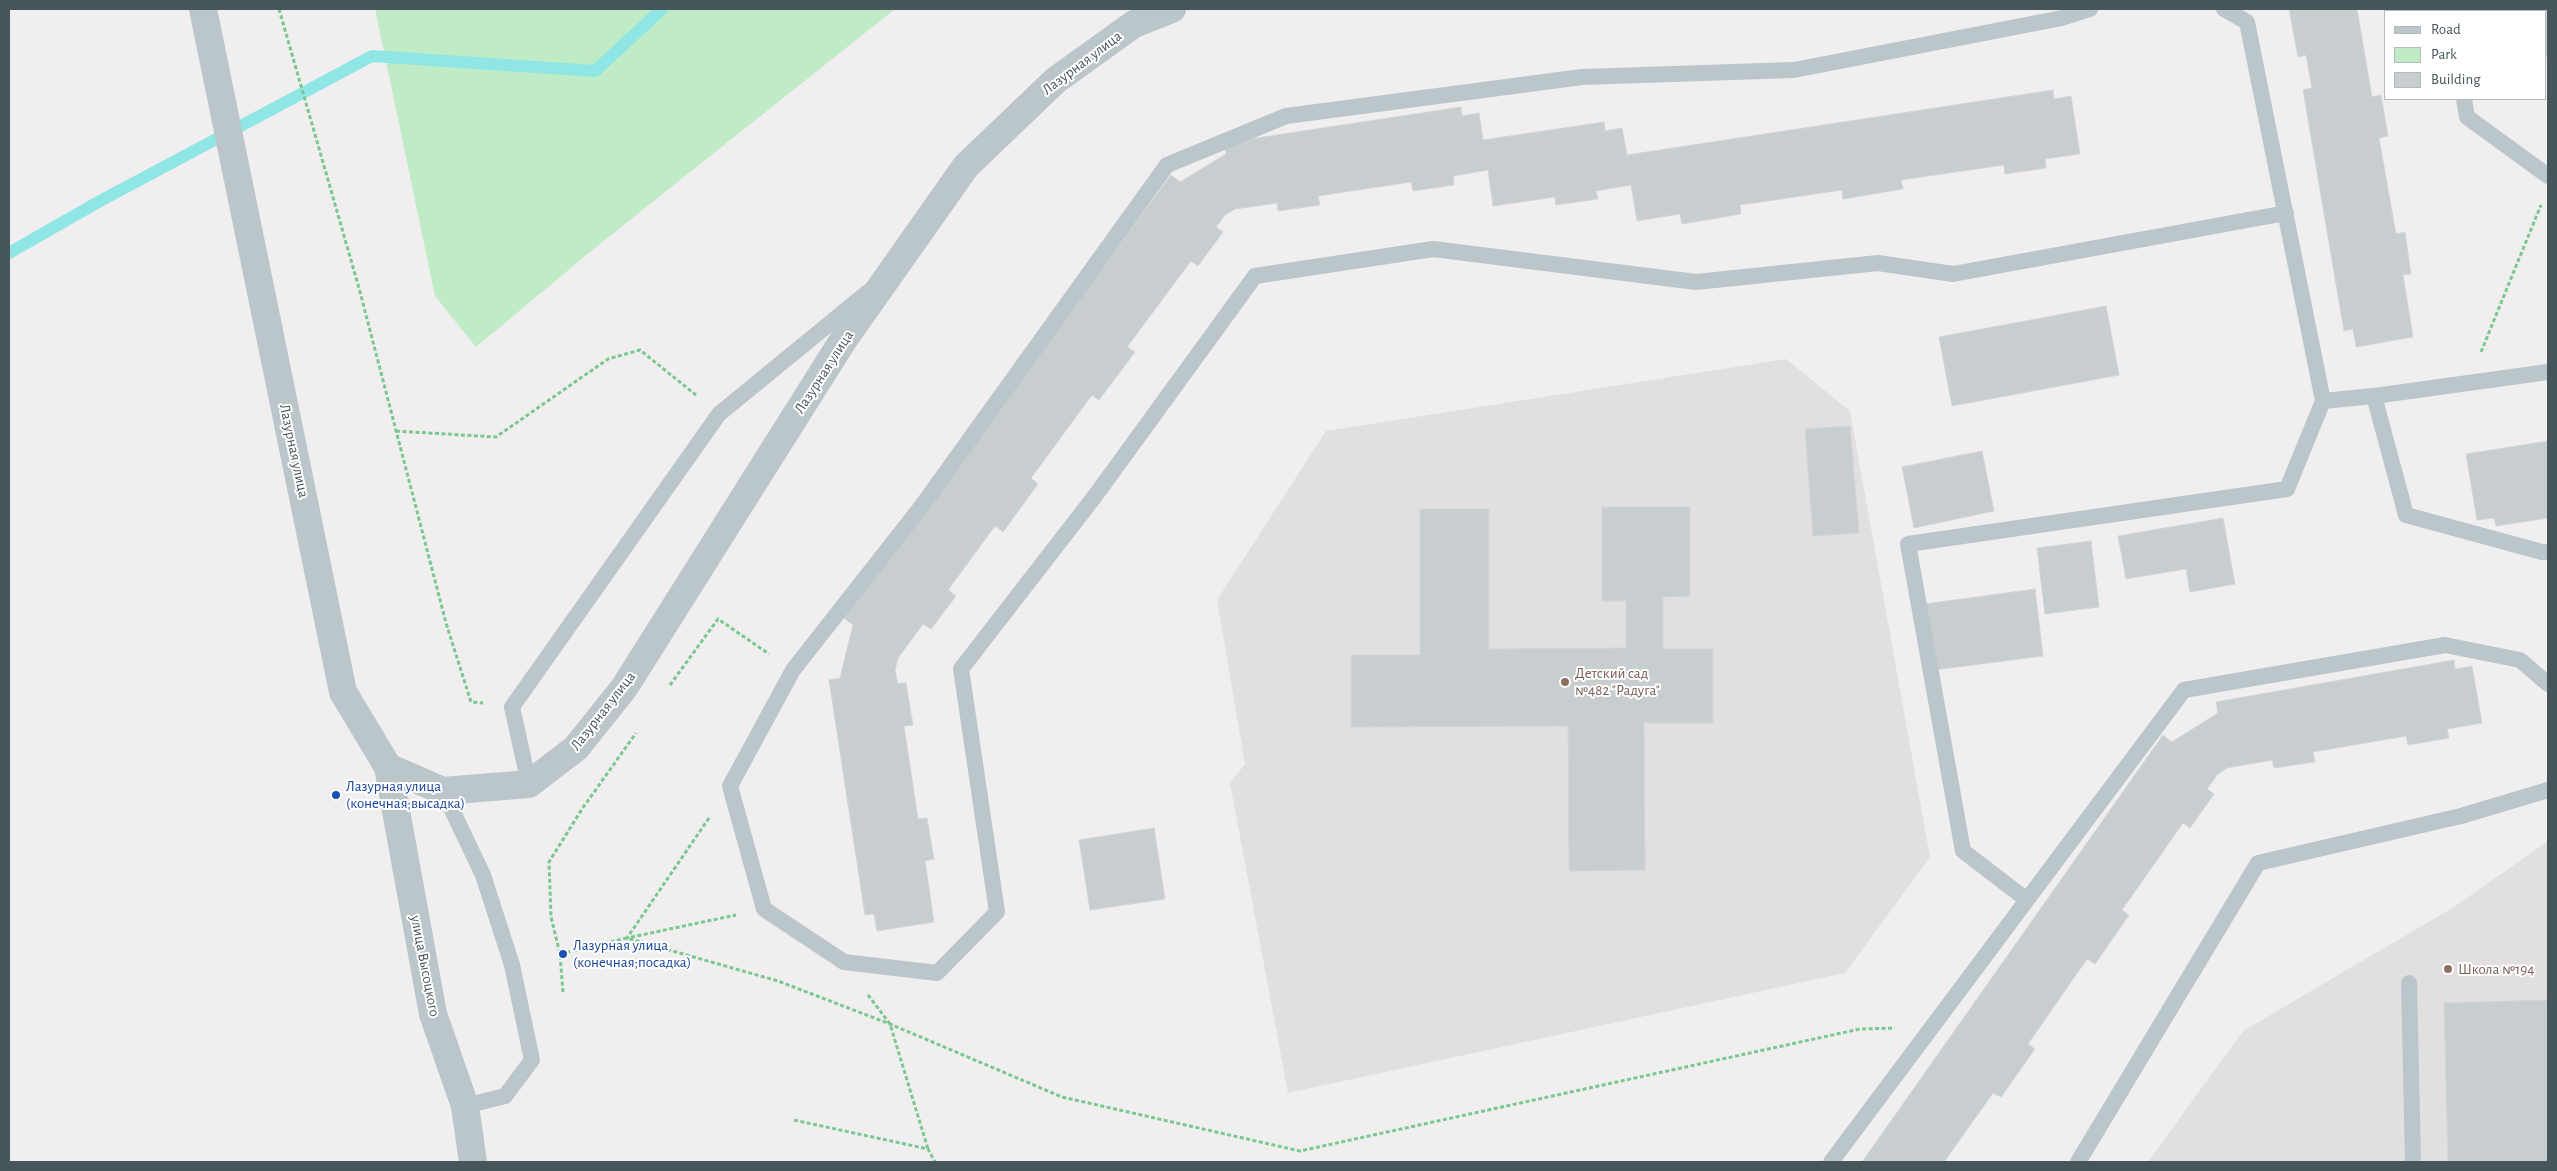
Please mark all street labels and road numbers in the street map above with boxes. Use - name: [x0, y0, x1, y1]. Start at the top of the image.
- street label: Лазурная улица: [1039, 27, 1125, 99]
- street label: Лазурная улица: [791, 327, 857, 417]
- street label: Лазурная улица: [275, 403, 313, 499]
- street label: Лазурная улица: [567, 668, 639, 754]
- street label: улица Высоцкого: [406, 914, 444, 1018]

